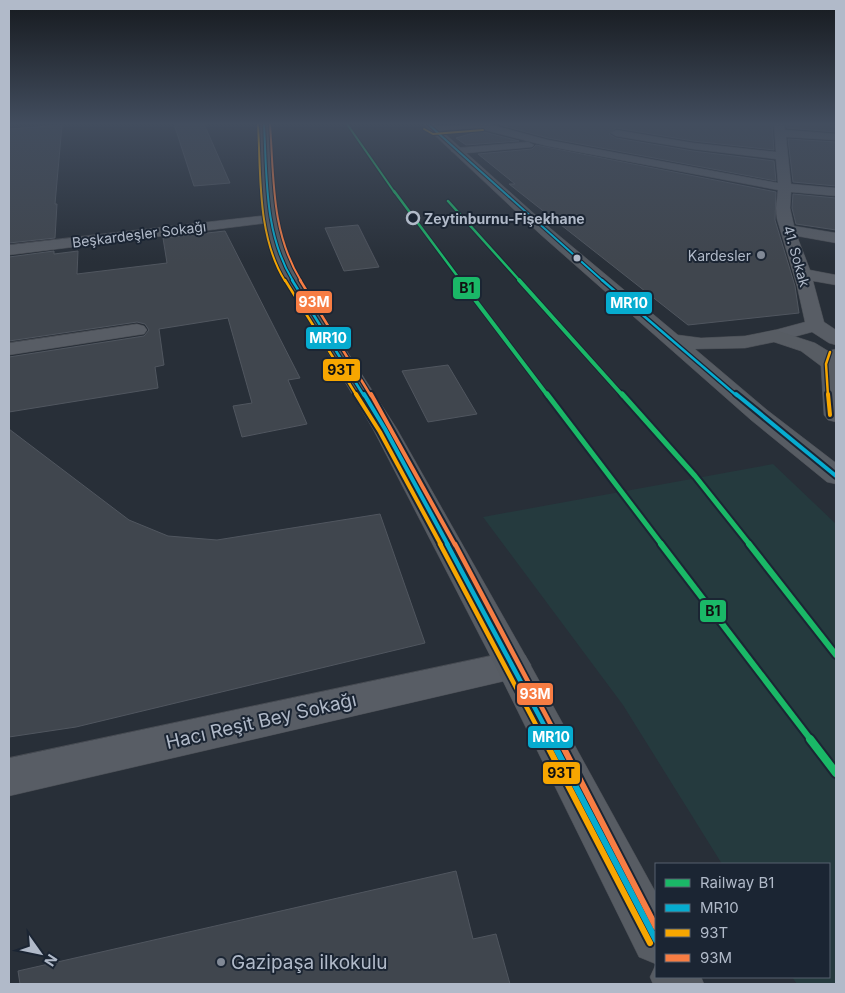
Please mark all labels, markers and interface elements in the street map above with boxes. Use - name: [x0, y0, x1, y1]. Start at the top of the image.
- place label: Zeytinburnu-Fişekhane: [424, 210, 585, 227]
- marker: Zeytinburnu-Fişekhane: [406, 211, 420, 225]
- street label: Beşkardeşler Sokağı: [71, 217, 207, 251]
- street label: 41. Sokak: [780, 223, 814, 289]
- place label: Kardesler: [688, 247, 751, 264]
- marker: Kardesler: [755, 249, 767, 261]
- unlabelled marker: [572, 253, 582, 263]
- line badge: B1: [452, 276, 481, 300]
- text: B1: [459, 279, 475, 296]
- line badge: 93M: [295, 290, 333, 314]
- line badge: MR10: [605, 291, 653, 315]
- text: 93M: [298, 293, 330, 310]
- text: MR10: [610, 294, 648, 311]
- line badge: MR10: [305, 326, 352, 350]
- text: MR10: [309, 329, 347, 346]
- line badge: 93T: [322, 358, 361, 382]
- text: 93T: [327, 361, 355, 378]
- line badge: B1: [699, 599, 727, 623]
- text: B1: [705, 602, 721, 619]
- line badge: 93M: [516, 682, 554, 706]
- text: 93M: [519, 685, 551, 702]
- street label: Hacı Reşit Bey Sokağı: [163, 688, 359, 754]
- line badge: MR10: [527, 725, 574, 749]
- text: MR10: [532, 728, 570, 745]
- line badge: 93T: [542, 761, 581, 785]
- text: 93T: [547, 764, 575, 781]
- legend: [655, 863, 830, 978]
- text: Railway B1: [700, 873, 774, 892]
- text: MR10: [700, 898, 739, 917]
- text: 93T: [700, 923, 728, 942]
- north arrow: [15, 928, 65, 978]
- text: 93M: [700, 948, 732, 967]
- text: N: [41, 951, 61, 969]
- place label: Gazipaşa ilkokulu: [231, 951, 388, 974]
- marker: Gazipaşa ilkokulu: [215, 956, 227, 968]

